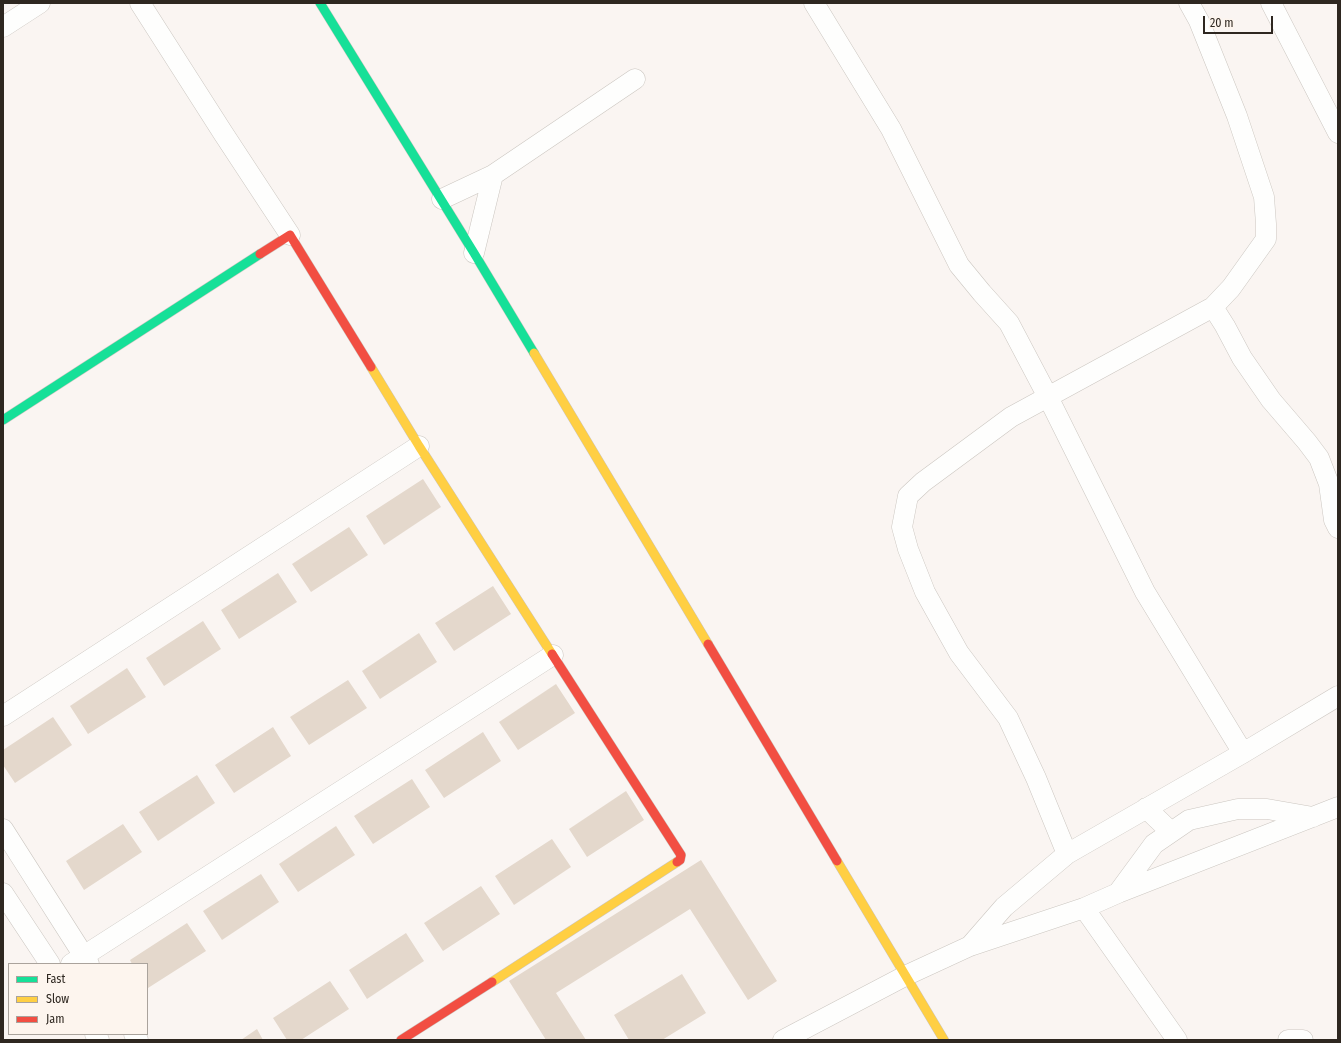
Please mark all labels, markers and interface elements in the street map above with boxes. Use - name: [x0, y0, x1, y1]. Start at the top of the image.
- scale bar: [1205, 8, 1275, 34]
- text: 20 m: [1210, 16, 1234, 30]
- legend: [8, 963, 148, 1035]
- text: Fast: [46, 972, 65, 986]
- text: Slow: [46, 992, 69, 1006]
- text: Jam: [46, 1012, 64, 1026]

